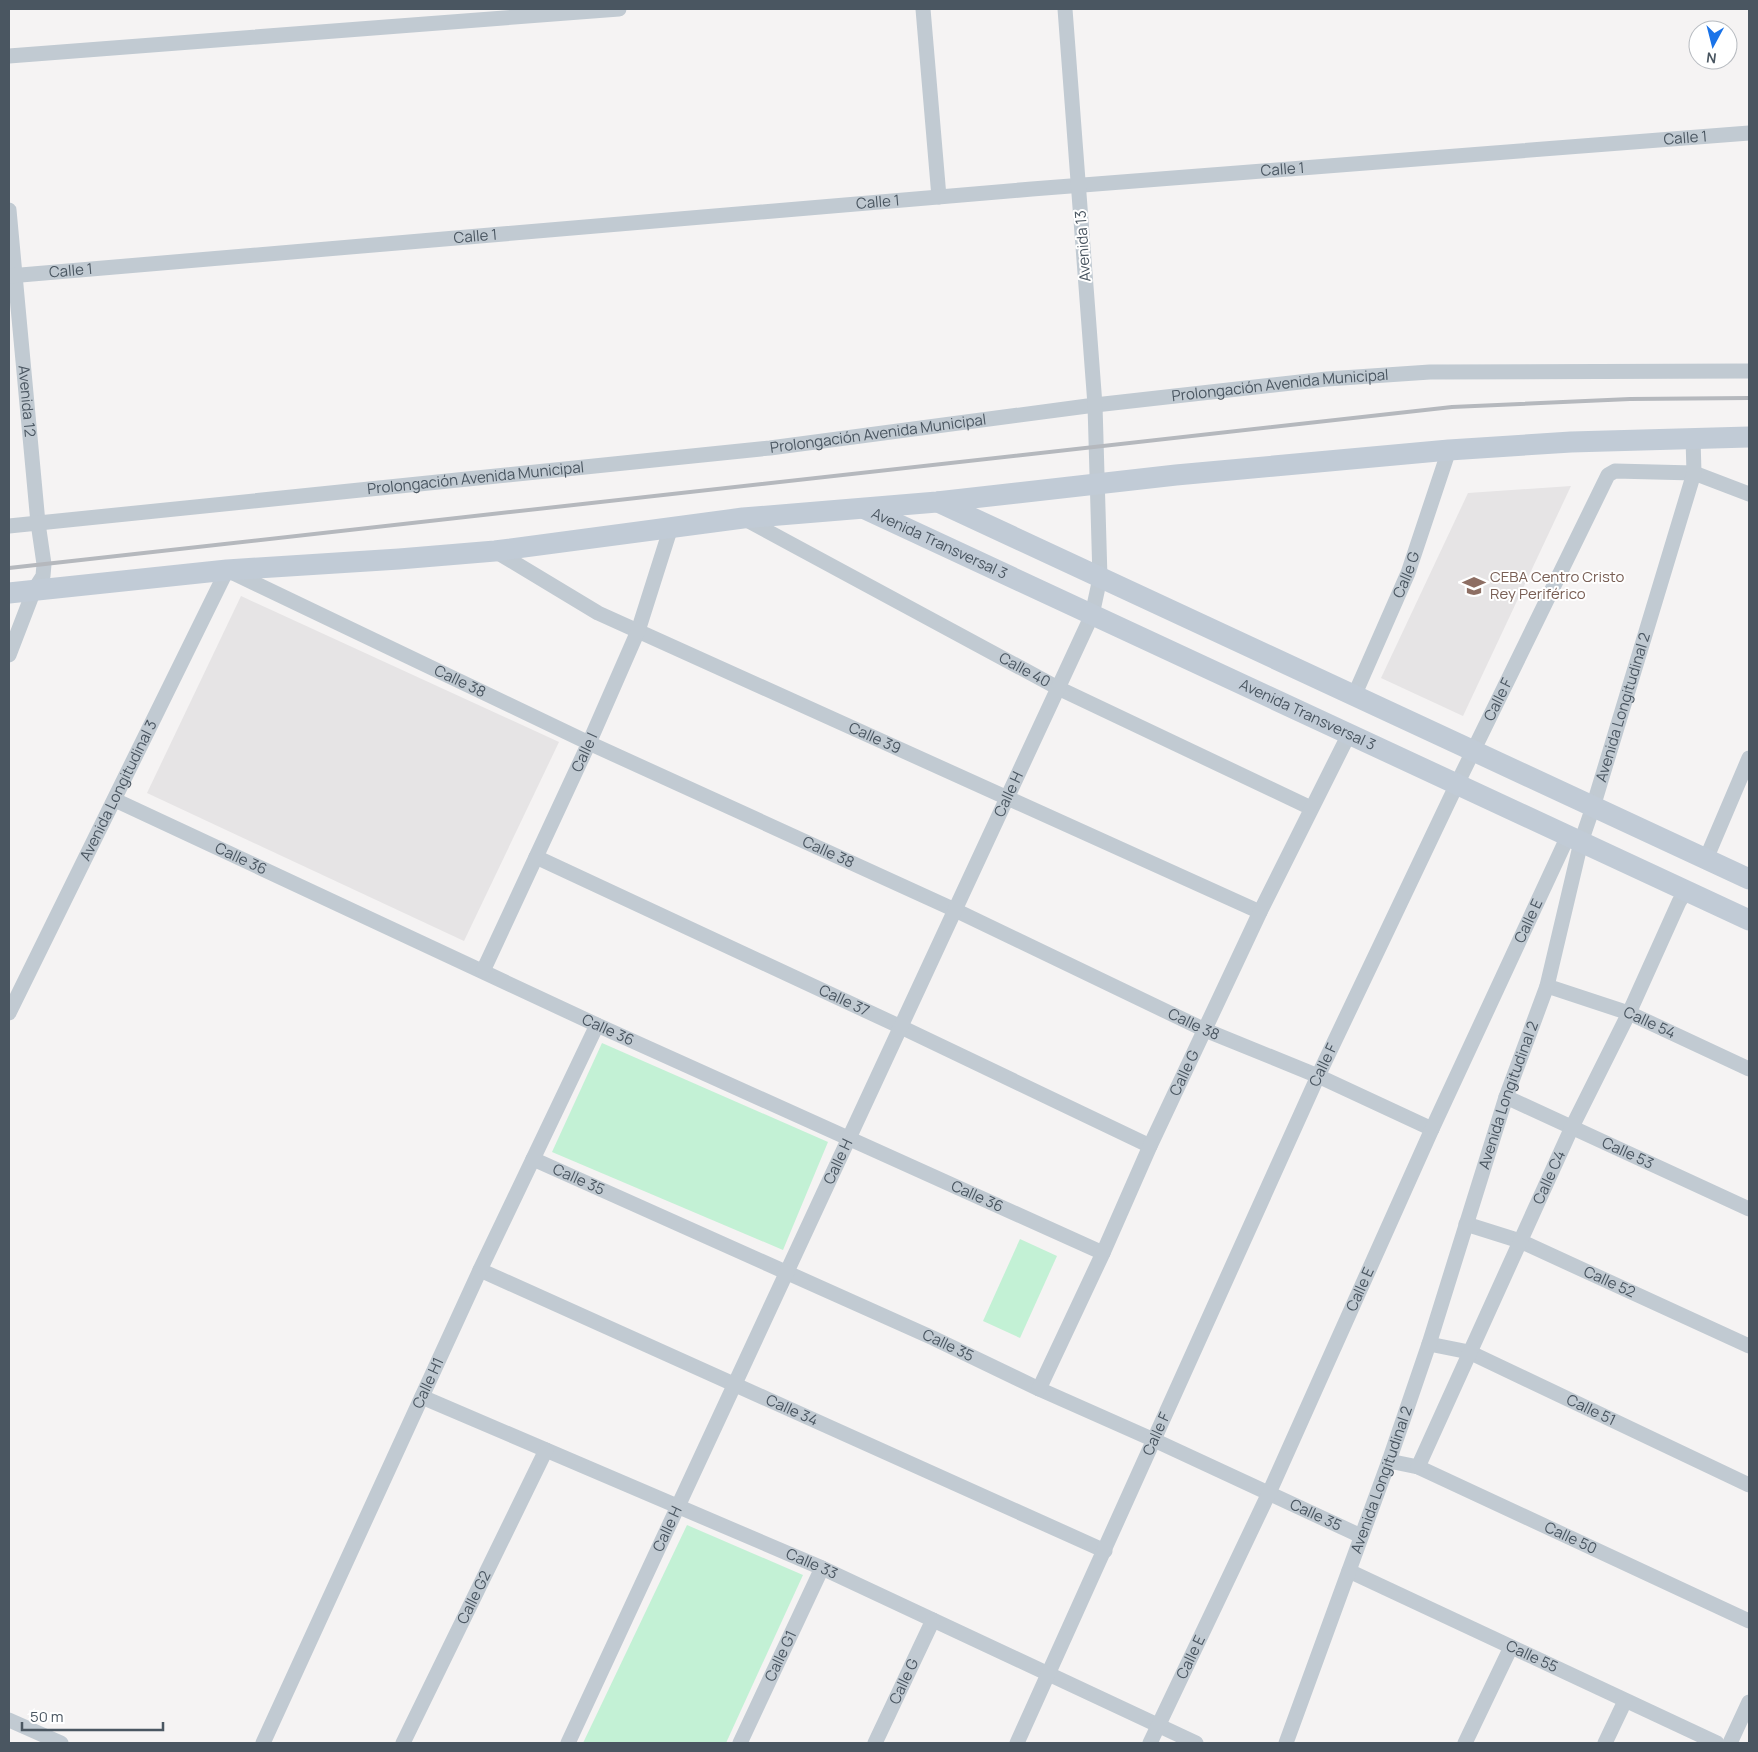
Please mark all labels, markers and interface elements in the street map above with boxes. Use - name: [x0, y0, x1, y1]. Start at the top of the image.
- north arrow: [1688, 20, 1738, 70]
- text: N: [1705, 48, 1718, 68]
- street label: Calle 1: [1663, 125, 1708, 150]
- street label: Calle 1: [1260, 157, 1305, 181]
- street label: Calle 1: [855, 189, 901, 214]
- street label: Avenida 13: [1070, 210, 1095, 282]
- street label: Calle 1: [453, 224, 498, 248]
- street label: Calle 1: [48, 258, 93, 283]
- street label: Avenida 12: [13, 364, 41, 438]
- street label: Prolongación Avenida Municipal: [1171, 364, 1389, 406]
- street label: Prolongación Avenida Municipal: [769, 409, 987, 458]
- street label: Prolongación Avenida Municipal: [366, 456, 585, 499]
- street label: Avenida Transversal 3: [868, 502, 1011, 584]
- street label: Calle G: [1387, 548, 1425, 601]
- place label: CEBA Centro Cristo Rey Periférico: [1490, 566, 1625, 604]
- school or university icon: CEBA Centro Cristo Rey Periférico: [1461, 573, 1487, 599]
- street label: Avenida Longitudinal 2: [1590, 630, 1655, 784]
- street label: Calle 40: [995, 647, 1054, 692]
- street label: Calle 38: [431, 660, 490, 702]
- street label: Avenida Transversal 3: [1236, 674, 1379, 755]
- street label: Calle F: [1478, 674, 1517, 725]
- street label: Avenida Longitudinal 3: [74, 716, 162, 864]
- street label: Calle 39: [845, 717, 905, 759]
- street label: Calle I: [566, 729, 602, 775]
- street label: Calle H: [989, 768, 1028, 820]
- street label: Calle 38: [799, 831, 858, 873]
- street label: Calle 36: [212, 837, 271, 880]
- street label: Calle E: [1509, 895, 1547, 946]
- street label: Calle 37: [816, 979, 873, 1021]
- street label: Calle 54: [1620, 1001, 1679, 1043]
- street label: Calle 38: [1165, 1003, 1223, 1045]
- street label: Calle 36: [579, 1008, 638, 1050]
- street label: Avenida Longitudinal 2: [1473, 1018, 1543, 1172]
- street label: Calle F: [1304, 1039, 1342, 1090]
- street label: Calle G: [1164, 1046, 1204, 1099]
- street label: Calle 53: [1599, 1132, 1657, 1174]
- street label: Calle H: [818, 1135, 857, 1188]
- street label: Calle C4: [1527, 1147, 1570, 1207]
- street label: Calle 35: [550, 1158, 608, 1200]
- street label: Calle 36: [948, 1175, 1007, 1217]
- street label: Calle 52: [1580, 1261, 1639, 1302]
- street label: Calle E: [1341, 1264, 1379, 1315]
- street label: Calle 35: [919, 1324, 978, 1366]
- street label: Calle H1: [407, 1354, 448, 1412]
- street label: Calle 34: [763, 1389, 822, 1431]
- street label: Calle 51: [1563, 1389, 1620, 1430]
- street label: Avenida Longitudinal 2: [1345, 1403, 1417, 1556]
- street label: Calle F: [1137, 1408, 1175, 1459]
- street label: Calle 35: [1287, 1494, 1345, 1536]
- street label: Calle H: [647, 1502, 687, 1555]
- street label: Calle 50: [1541, 1516, 1601, 1559]
- street label: Calle 33: [783, 1543, 841, 1584]
- street label: Calle G2: [452, 1567, 496, 1627]
- street label: Calle G1: [759, 1627, 801, 1685]
- street label: Calle E: [1171, 1632, 1210, 1682]
- street label: Calle 55: [1503, 1635, 1562, 1677]
- street label: Calle G: [884, 1655, 924, 1708]
- scale bar: [22, 1700, 164, 1732]
- text: 50 m: [30, 1706, 64, 1727]

